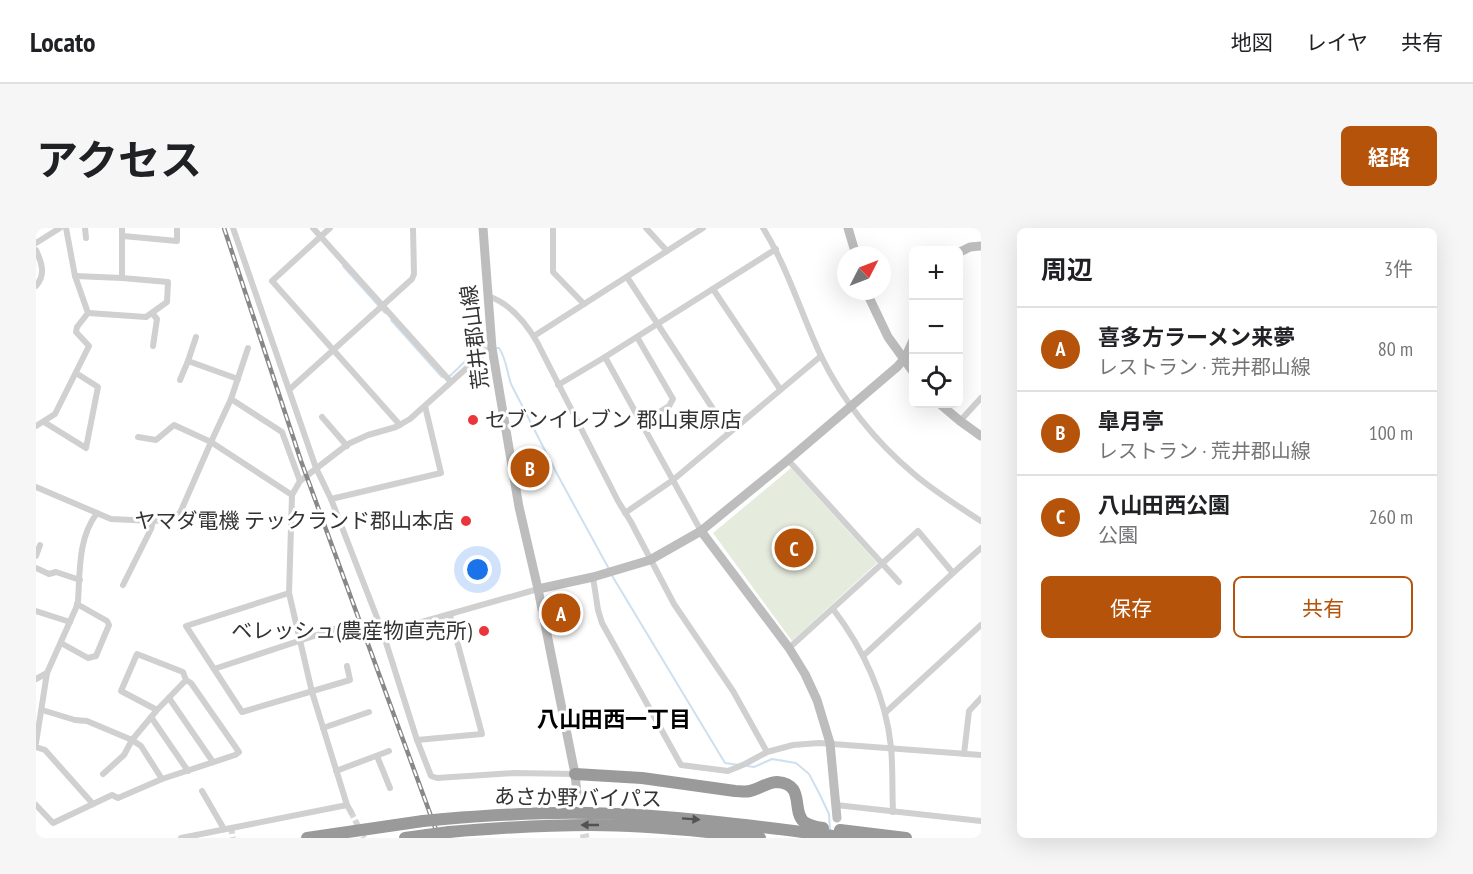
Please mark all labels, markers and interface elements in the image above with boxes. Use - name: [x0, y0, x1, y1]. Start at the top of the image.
- text: Locato: [30, 23, 96, 60]
- text: 地図: [1231, 29, 1273, 56]
- text: レイヤ: [1306, 29, 1368, 56]
- text: 共有: [1401, 29, 1443, 56]
- button: 経路: [1341, 126, 1437, 186]
- text: アクセス: [36, 132, 202, 187]
- north arrow: [837, 246, 891, 300]
- map controls: [909, 246, 963, 408]
- button: +: [909, 246, 963, 300]
- text: 周辺: [1041, 253, 1093, 286]
- text: 3件: [1384, 256, 1413, 282]
- street label: 荒井郡山線: [455, 283, 494, 391]
- button: −: [909, 300, 963, 354]
- text: 喜多方ラーメン来夢: [1098, 323, 1295, 351]
- text: A: [1055, 336, 1066, 362]
- text: 80 m: [1378, 336, 1413, 362]
- button: locate: [909, 354, 963, 408]
- text: レストラン · 荒井郡山線: [1098, 354, 1311, 380]
- place label: セブンイレブン 郡山東原店: [485, 406, 741, 433]
- text: 皐月亭: [1098, 407, 1164, 435]
- marker: セブンイレブン 郡山東原店: [466, 413, 480, 427]
- text: B: [1056, 420, 1065, 446]
- text: 100 m: [1369, 420, 1413, 446]
- text: レストラン · 荒井郡山線: [1098, 438, 1311, 464]
- pin: B: [510, 446, 550, 490]
- text: 八山田西公園: [1098, 491, 1230, 519]
- text: C: [1056, 504, 1065, 530]
- text: 260 m: [1369, 504, 1413, 530]
- place label: ヤマダ電機 テックランド郡山本店: [135, 507, 454, 534]
- marker: ヤマダ電機 テックランド郡山本店: [459, 514, 473, 528]
- text: 公園: [1098, 522, 1138, 548]
- pin: C: [774, 526, 813, 570]
- your location: [463, 555, 492, 584]
- button: 保存: [1041, 576, 1221, 638]
- button: 共有: [1233, 576, 1413, 638]
- pin: A: [542, 590, 580, 636]
- place label: ベレッシュ(農産物直売所): [231, 617, 472, 644]
- marker: ベレッシュ(農産物直売所): [477, 624, 491, 638]
- district label: 八山田西一丁目: [537, 705, 691, 733]
- street label: あさか野バイパス: [494, 783, 662, 812]
- one-way arrow: [681, 815, 700, 824]
- one-way arrow: [581, 820, 600, 830]

